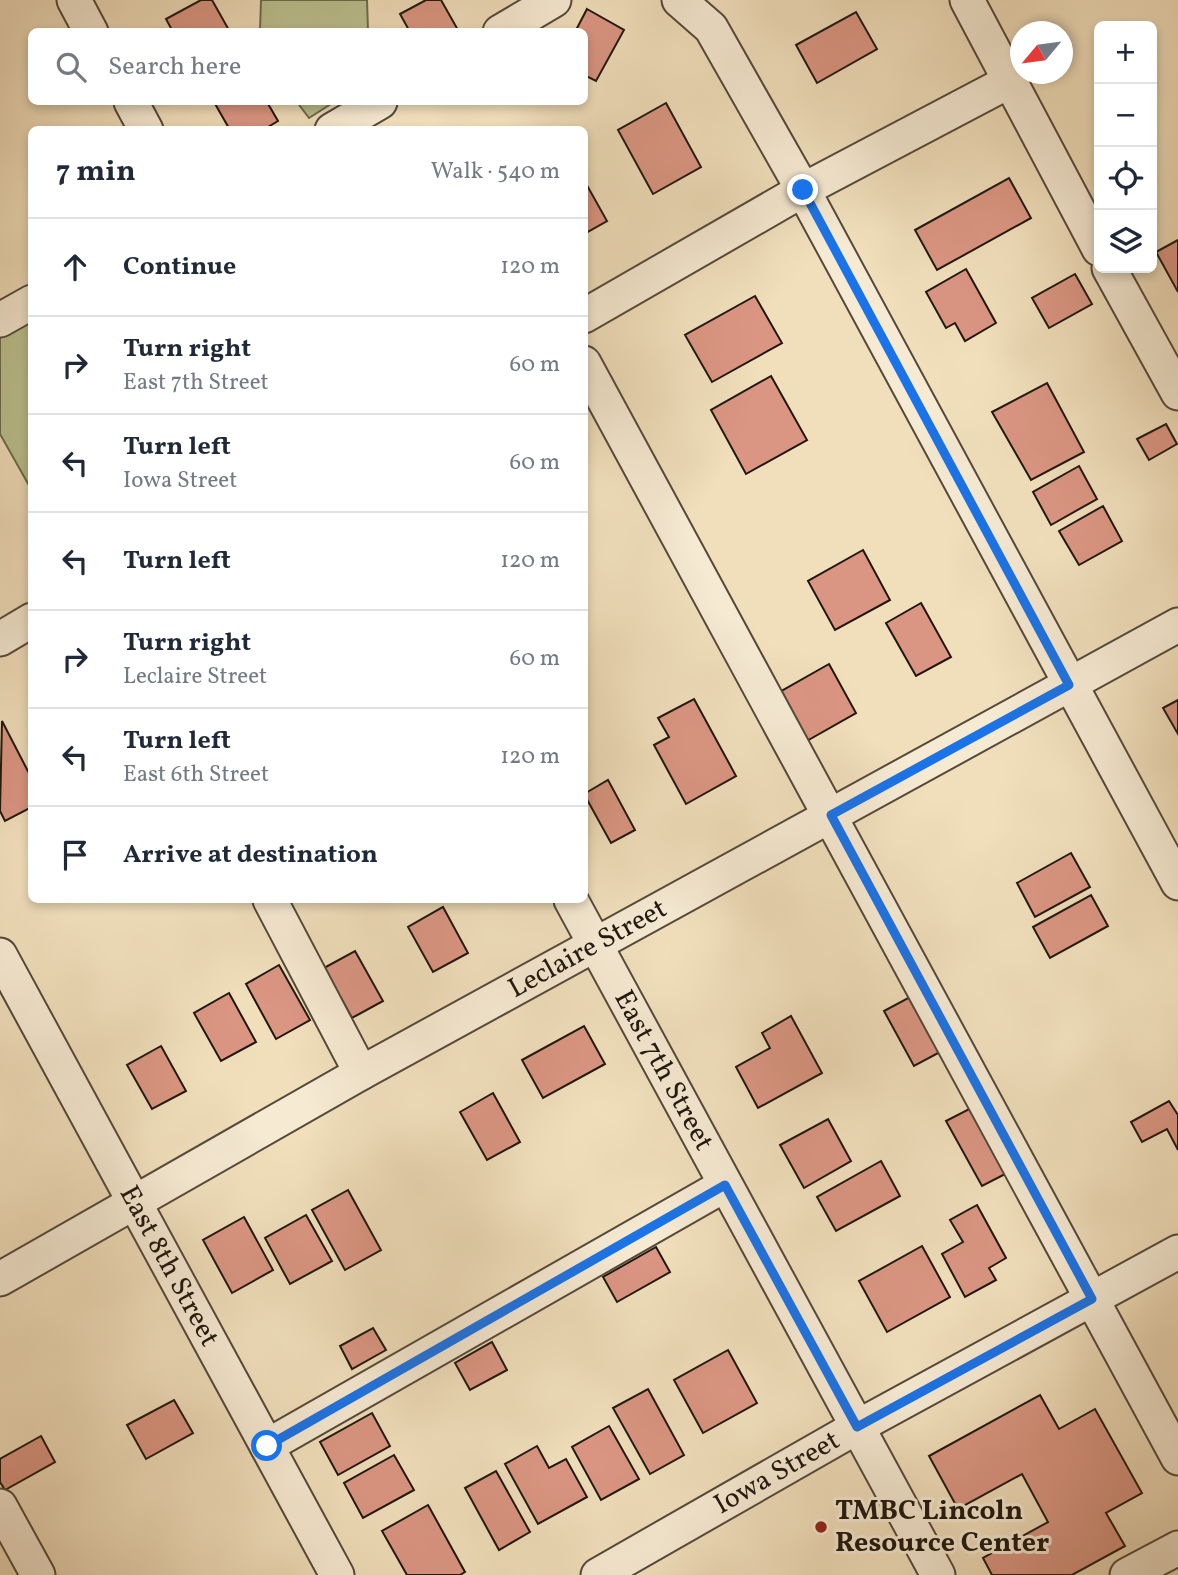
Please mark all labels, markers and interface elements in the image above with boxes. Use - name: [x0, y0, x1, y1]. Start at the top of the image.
- north arrow: [1010, 21, 1073, 84]
- map controls: [1094, 21, 1157, 273]
- button: +: [1094, 21, 1157, 84]
- search box: [28, 28, 588, 105]
- icon: search: [52, 48, 90, 86]
- text: Search here: [108, 49, 241, 85]
- button: −: [1094, 84, 1157, 147]
- button: locate: [1094, 147, 1157, 210]
- text: 7 min: [56, 151, 136, 193]
- text: Walk · 540 m: [431, 156, 560, 188]
- route end: [787, 174, 818, 205]
- button: layers: [1094, 210, 1157, 273]
- icon: ahead: [56, 248, 94, 286]
- text: Continue: [123, 249, 236, 285]
- text: 120 m: [500, 251, 560, 283]
- text: Turn right: [123, 331, 251, 367]
- icon: right: [56, 346, 94, 384]
- text: 60 m: [510, 349, 560, 381]
- text: East 7th Street: [123, 367, 269, 399]
- text: Turn left: [123, 429, 231, 465]
- icon: left: [56, 444, 94, 482]
- text: 60 m: [510, 447, 560, 479]
- text: Iowa Street: [123, 465, 237, 497]
- icon: left: [56, 542, 94, 580]
- text: Turn left: [123, 543, 231, 579]
- text: 120 m: [500, 545, 560, 577]
- text: Turn right: [123, 625, 251, 661]
- icon: right: [56, 640, 94, 678]
- text: 60 m: [510, 643, 560, 675]
- text: Leclaire Street: [123, 661, 267, 693]
- text: Turn left: [123, 723, 231, 759]
- icon: left: [56, 738, 94, 776]
- text: 120 m: [500, 741, 560, 773]
- text: East 6th Street: [123, 759, 269, 791]
- icon: arrive: [56, 836, 94, 874]
- text: Arrive at destination: [123, 837, 378, 873]
- street label: Leclaire Street: [501, 889, 674, 1008]
- street label: East 7th Street: [604, 983, 723, 1158]
- street label: East 8th Street: [109, 1179, 229, 1354]
- street label: Iowa Street: [707, 1421, 847, 1524]
- route start: [251, 1430, 282, 1461]
- place label: TMBC Lincoln Resource Center: [835, 1492, 1049, 1563]
- marker: TMBC Lincoln Resource Center: [813, 1519, 829, 1535]

